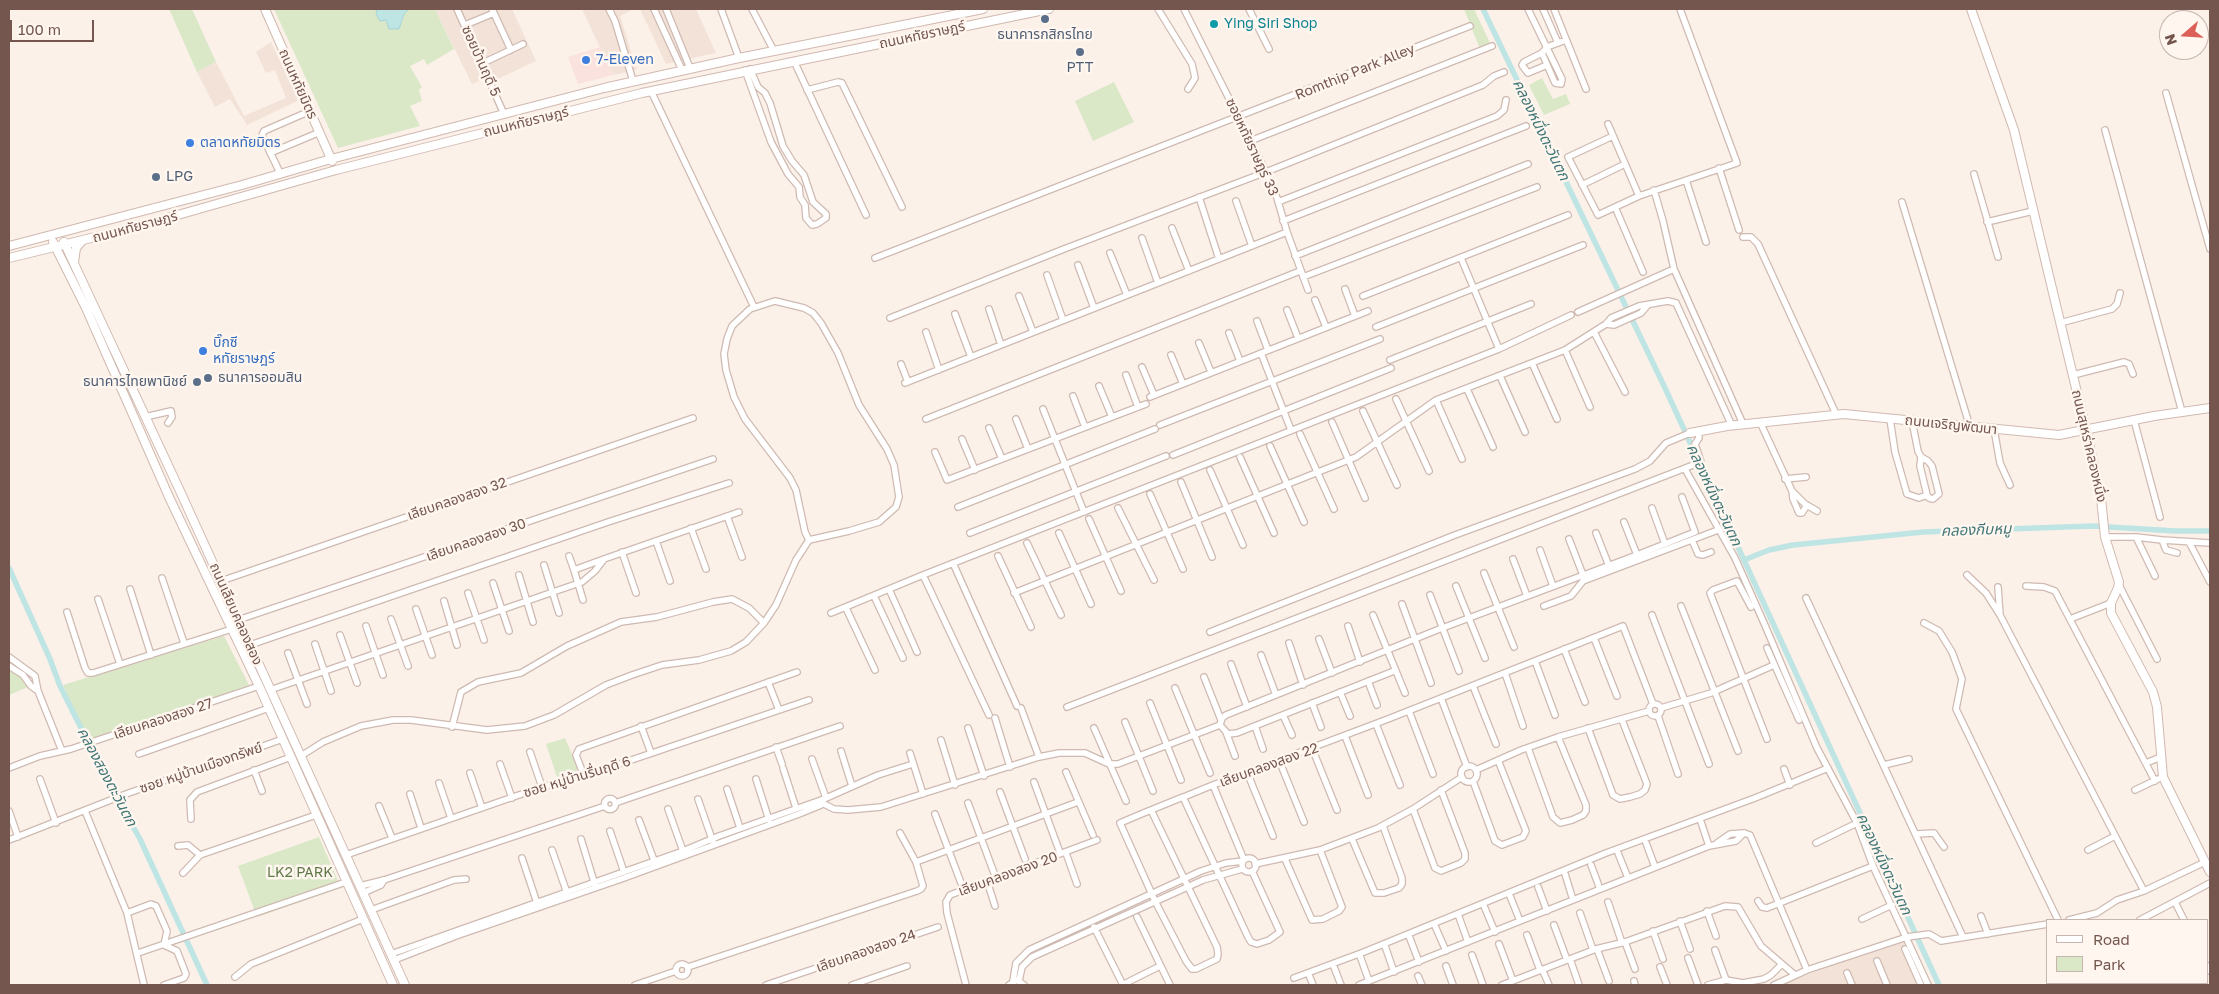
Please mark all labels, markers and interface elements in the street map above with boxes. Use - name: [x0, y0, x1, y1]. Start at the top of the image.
- scale bar: [12, 10, 96, 42]
- north arrow: [2159, 10, 2209, 60]
- marker: ธนาคารกสิกรไทย: [1039, 13, 1051, 25]
- place label: Ying Siri Shop: [1224, 16, 1317, 32]
- street label: ถนนหทัยราษฎร์: [878, 18, 966, 52]
- marker: Ying Siri Shop: [1208, 18, 1220, 30]
- text: 100 m: [18, 20, 61, 38]
- street label: ซอยบ้านฤดี 5: [458, 23, 504, 99]
- place label: ธนาคารกสิกรไทย: [997, 27, 1093, 43]
- text: N: [2161, 32, 2180, 48]
- street label: Romthip Park Alley: [1293, 40, 1417, 104]
- street label: ถนนหทัยมิตร: [275, 46, 321, 122]
- marker: PTT: [1074, 46, 1086, 58]
- place label: 7-Eleven: [596, 52, 654, 68]
- marker: 7-Eleven: [580, 54, 592, 66]
- place label: PTT: [1067, 60, 1093, 76]
- water label: คลองหนึ่งตะวันตก: [1509, 77, 1573, 183]
- street label: ซอยหทัยราษฎร์ 33: [1222, 95, 1282, 199]
- street label: ถนนหทัยราษฎร์: [482, 103, 570, 141]
- place label: ตลาดหทัยมิตร: [200, 135, 281, 151]
- marker: ตลาดหทัยมิตร: [184, 137, 196, 149]
- place label: LPG: [166, 169, 193, 185]
- marker: LPG: [150, 171, 162, 183]
- street label: ถนนหทัยราษฎร์: [91, 208, 179, 246]
- place label: บิ๊กซี หทัยราษฎร์: [213, 335, 275, 368]
- marker: บิ๊กซี หทัยราษฎร์: [197, 345, 209, 357]
- place label: ธนาคารออมสิน: [218, 370, 302, 386]
- marker: ธนาคารออมสิน: [202, 372, 214, 384]
- place label: ธนาคารไทยพานิชย์: [83, 374, 187, 390]
- marker: ธนาคารไทยพานิชย์: [191, 376, 203, 388]
- street label: ถนนสุเหร่าคลองหนึ่ง: [2068, 388, 2110, 504]
- street label: ถนนเจริญพัฒนา: [1904, 412, 1998, 438]
- water label: คลองหนึ่งตะวันตก: [1683, 441, 1745, 549]
- street label: เลียบคลองสอง 32: [405, 474, 509, 524]
- street label: เลียบคลองสอง 30: [424, 515, 528, 565]
- water label: คลองกีบหมู: [1940, 520, 2012, 540]
- street label: ถนนเลียบคลองสอง: [206, 560, 266, 668]
- street label: เลียบคลองสอง 27: [111, 695, 215, 743]
- water label: คลองสองตะวันตก: [73, 724, 141, 830]
- street label: ซอย หมู่บ้านเมืองทรัพย์: [137, 739, 265, 797]
- street label: เลียบคลองสอง 22: [1217, 739, 1321, 791]
- street label: ซอย หมู่บ้านรื่นฤดี 6: [521, 753, 633, 801]
- water label: คลองหนึ่งตะวันตก: [1853, 810, 1915, 918]
- street label: เลียบคลองสอง 20: [956, 848, 1060, 900]
- park label: LK2 PARK: [267, 865, 333, 881]
- legend: [2046, 919, 2209, 984]
- street label: เลียบคลองสอง 24: [814, 926, 918, 976]
- text: Road: [2093, 930, 2130, 948]
- text: Park: [2093, 955, 2125, 973]

